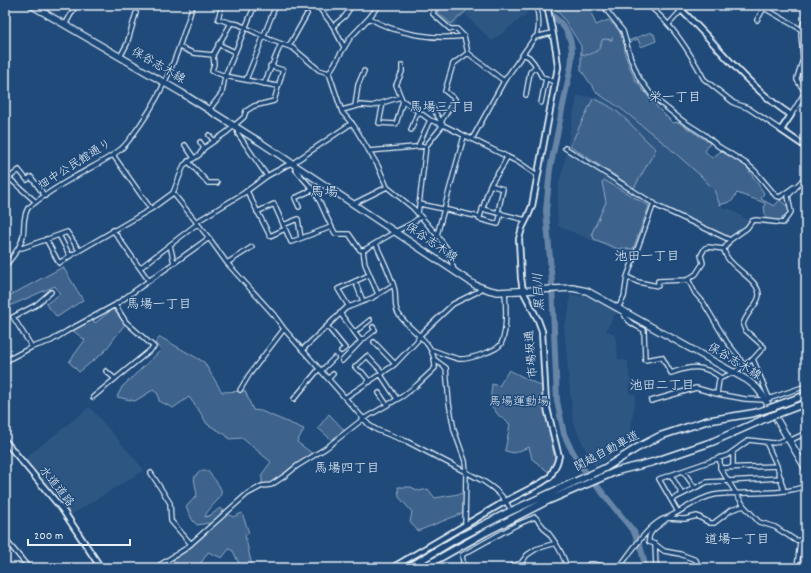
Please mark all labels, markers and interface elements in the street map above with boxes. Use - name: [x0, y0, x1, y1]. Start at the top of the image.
- street label: 保谷志木線: [128, 44, 188, 88]
- district label: 栄一丁目: [649, 89, 701, 108]
- district label: 馬場三丁目: [409, 99, 475, 118]
- street label: 畑中公民館通り: [35, 136, 115, 194]
- district label: 馬場: [310, 183, 338, 203]
- street label: 保谷志木線: [401, 219, 461, 267]
- district label: 池田一丁目: [614, 248, 680, 267]
- water label: 黒目川: [529, 272, 551, 312]
- district label: 馬場一丁目: [126, 296, 192, 315]
- street label: 市場坂通: [521, 329, 543, 379]
- street label: 保谷志木線: [704, 339, 764, 385]
- district label: 池田二丁目: [629, 377, 695, 396]
- park label: 馬場運動場: [489, 394, 549, 411]
- street label: 関越自動車道: [571, 428, 643, 476]
- district label: 馬場四丁目: [314, 460, 380, 479]
- street label: 水道道路: [34, 463, 78, 511]
- scale bar: [28, 521, 130, 547]
- text: 200 m: [34, 528, 63, 545]
- district label: 道場一丁目: [704, 531, 770, 550]

